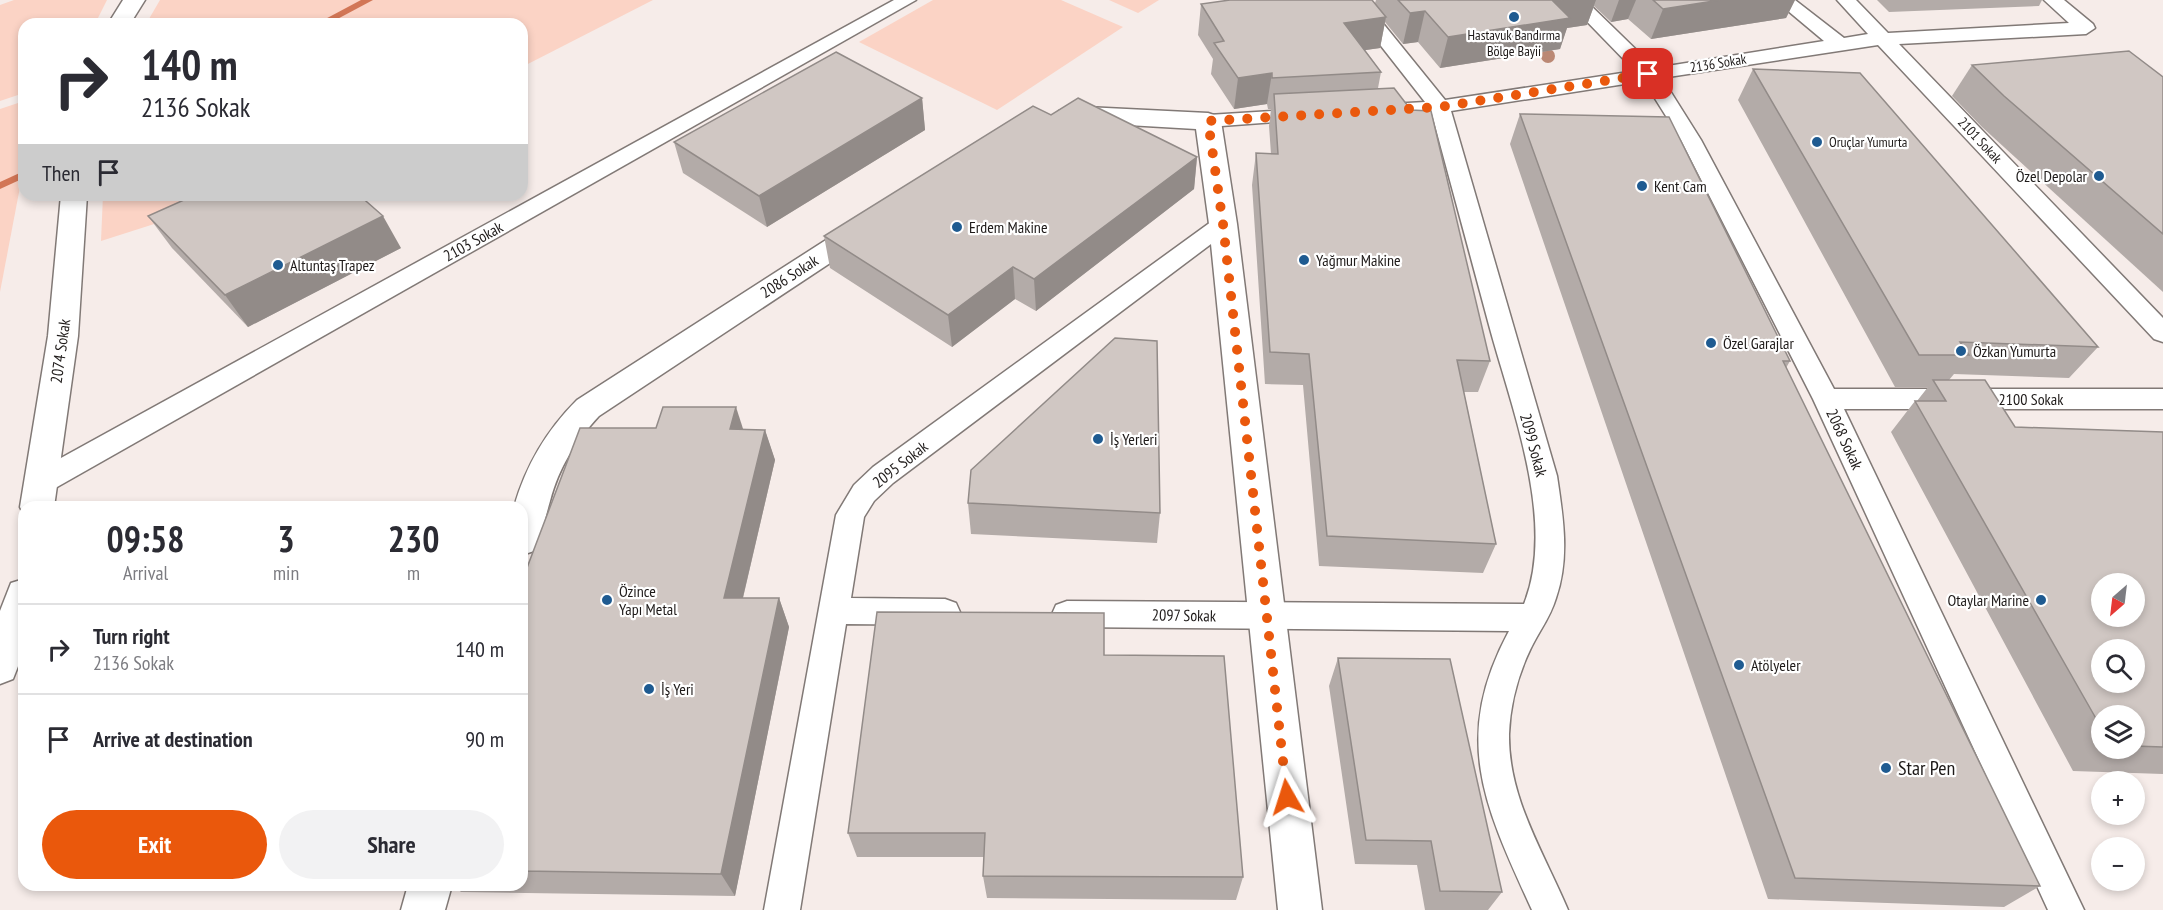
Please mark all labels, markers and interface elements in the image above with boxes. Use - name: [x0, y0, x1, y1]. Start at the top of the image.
- marker: Hastavuk Bandırma Bölge Bayii: [1507, 10, 1521, 24]
- place label: Hastavuk Bandırma Bölge Bayii: [1468, 26, 1560, 60]
- text: 140 m: [141, 37, 238, 92]
- icon: right: [42, 42, 120, 120]
- pin: [1622, 48, 1673, 99]
- street label: 2136 Sokak: [1689, 50, 1748, 76]
- icon: arrive: [1631, 57, 1664, 90]
- text: 2136 Sokak: [141, 90, 250, 124]
- street label: 2101 Sokak: [1954, 113, 2006, 167]
- place label: Oruçlar Yumurta: [1829, 133, 1907, 151]
- marker: Oruçlar Yumurta: [1810, 135, 1824, 149]
- icon: arrive: [92, 156, 125, 189]
- text: Then: [42, 159, 80, 187]
- place label: Özel Depolar: [2016, 166, 2088, 186]
- marker: Özel Depolar: [2092, 169, 2106, 183]
- place label: Kent Cam: [1654, 176, 1707, 196]
- marker: Kent Cam: [1635, 179, 1649, 193]
- street label: 2103 Sokak: [440, 216, 507, 265]
- place label: Erdem Makine: [969, 217, 1048, 237]
- marker: Erdem Makine: [950, 220, 964, 234]
- street label: 2086 Sokak: [756, 250, 822, 302]
- place label: Yağmur Makine: [1316, 250, 1401, 270]
- marker: Yağmur Makine: [1297, 253, 1311, 267]
- place label: Altuntaş Trapez: [290, 255, 375, 275]
- marker: Altuntaş Trapez: [271, 258, 285, 272]
- street label: 2074 Sokak: [46, 317, 75, 384]
- place label: Özel Garajlar: [1723, 333, 1794, 353]
- marker: Özel Garajlar: [1704, 336, 1718, 350]
- place label: Özkan Yumurta: [1973, 341, 2056, 361]
- marker: Özkan Yumurta: [1954, 344, 1968, 358]
- street label: 2100 Sokak: [1999, 389, 2064, 409]
- street label: 2068 Sokak: [1822, 405, 1868, 473]
- street label: 2099 Sokak: [1516, 411, 1552, 480]
- place label: İş Yerleri: [1110, 429, 1157, 449]
- marker: İş Yerleri: [1091, 432, 1105, 446]
- street label: 2095 Sokak: [868, 436, 932, 492]
- text: 09:58: [107, 515, 184, 562]
- text: 3: [277, 515, 295, 562]
- text: 230: [388, 515, 439, 562]
- text: Arrival: [123, 560, 168, 586]
- text: min: [273, 560, 299, 586]
- text: m: [407, 560, 420, 586]
- north arrow: [2091, 573, 2145, 627]
- map controls: [2091, 573, 2145, 891]
- place label: Özince Yapı Metal: [619, 581, 677, 619]
- place label: Otaylar Marine: [1947, 590, 2029, 610]
- marker: Özince Yapı Metal: [600, 593, 614, 607]
- marker: Otaylar Marine: [2034, 593, 2048, 607]
- street label: 2097 Sokak: [1152, 604, 1217, 626]
- text: Turn right: [93, 622, 170, 650]
- icon: right: [42, 633, 75, 666]
- text: 140 m: [455, 635, 504, 663]
- button: search: [2091, 639, 2145, 693]
- text: 2136 Sokak: [93, 650, 174, 676]
- place label: Atölyeler: [1751, 655, 1801, 675]
- marker: Atölyeler: [1732, 658, 1746, 672]
- place label: İş Yeri: [661, 679, 694, 699]
- marker: İş Yeri: [642, 682, 656, 696]
- button: layers: [2091, 705, 2145, 759]
- icon: arrive: [42, 723, 75, 756]
- text: Arrive at destination: [93, 725, 253, 753]
- text: 90 m: [465, 725, 504, 753]
- place label: Star Pen: [1898, 755, 1955, 781]
- marker: Star Pen: [1879, 761, 1893, 775]
- position arrow: [1255, 765, 1319, 829]
- button: +: [2091, 771, 2145, 825]
- button: Exit: [42, 810, 267, 879]
- button: Share: [279, 810, 504, 879]
- button: −: [2091, 837, 2145, 891]

